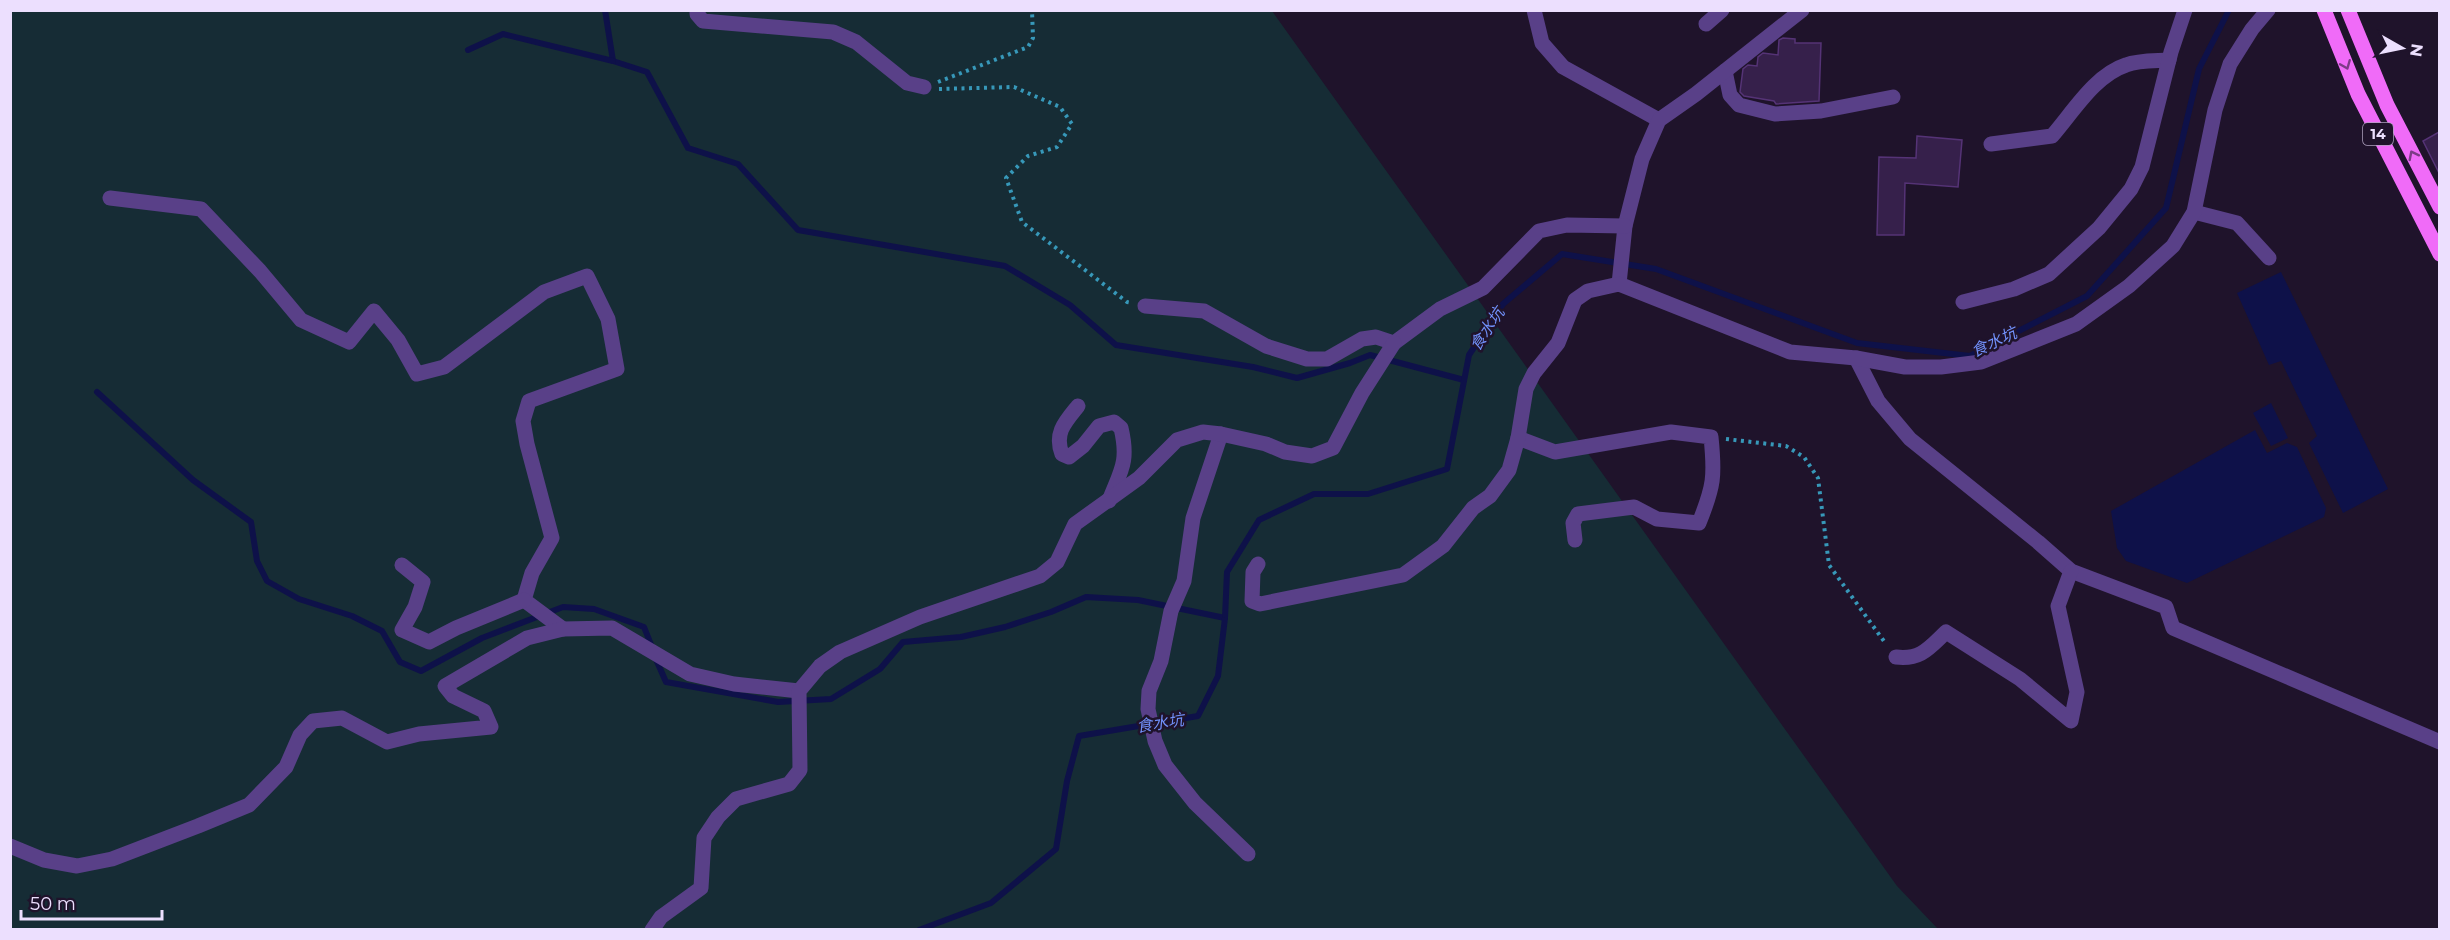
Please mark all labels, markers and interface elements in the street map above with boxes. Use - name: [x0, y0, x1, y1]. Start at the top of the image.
- north arrow: [2372, 18, 2432, 78]
- text: N: [2406, 42, 2427, 58]
- one-way arrow: [2339, 58, 2351, 69]
- road number: 14: [2363, 123, 2393, 145]
- one-way arrow: [2408, 151, 2420, 162]
- water label: 食水坑: [1466, 302, 1509, 354]
- water label: 食水坑: [1968, 322, 2022, 361]
- water label: 食水坑: [1135, 710, 1187, 736]
- scale bar: [21, 883, 162, 921]
- text: 50 m: [30, 893, 76, 915]

